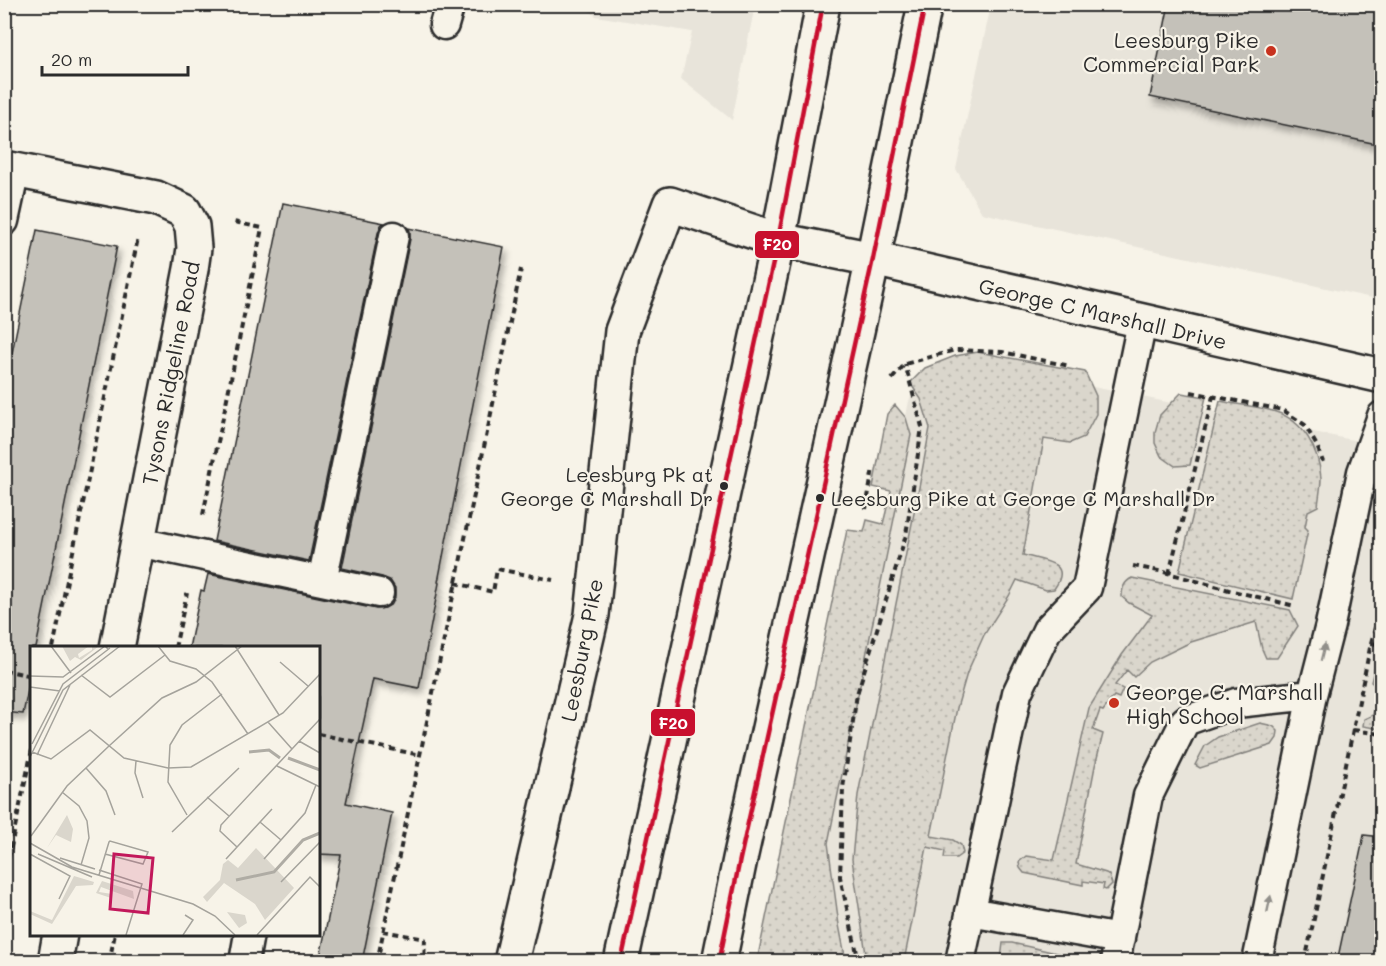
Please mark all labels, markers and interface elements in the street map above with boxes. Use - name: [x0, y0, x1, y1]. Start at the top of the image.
- place label: Leesburg Pike Commercial Park: [1083, 26, 1259, 77]
- scale bar: [42, 39, 188, 77]
- marker: Leesburg Pike Commercial Park: [1264, 44, 1278, 58]
- text: 20 m: [51, 47, 92, 71]
- line badge: F20: [754, 230, 800, 259]
- text: F20: [762, 233, 792, 254]
- street label: Tysons Ridgeline Road: [135, 259, 205, 487]
- street label: George C Marshall Drive: [976, 271, 1230, 355]
- place label: Leesburg Pk at George C Marshall Dr: [501, 461, 713, 511]
- marker: Leesburg Pk at George C Marshall Dr: [718, 480, 730, 492]
- place label: Leesburg Pike at George C Marshall Dr: [831, 485, 1215, 511]
- marker: Leesburg Pike at George C Marshall Dr: [814, 492, 826, 504]
- street label: Leesburg Pike: [554, 576, 608, 724]
- one-way arrow: [1318, 643, 1328, 661]
- inset map: [30, 646, 320, 936]
- place label: George C. Marshall High School: [1126, 678, 1323, 729]
- marker: George C. Marshall High School: [1107, 696, 1121, 710]
- line badge: F20: [650, 708, 696, 737]
- text: F20: [658, 712, 688, 733]
- one-way arrow: [1265, 895, 1274, 914]

